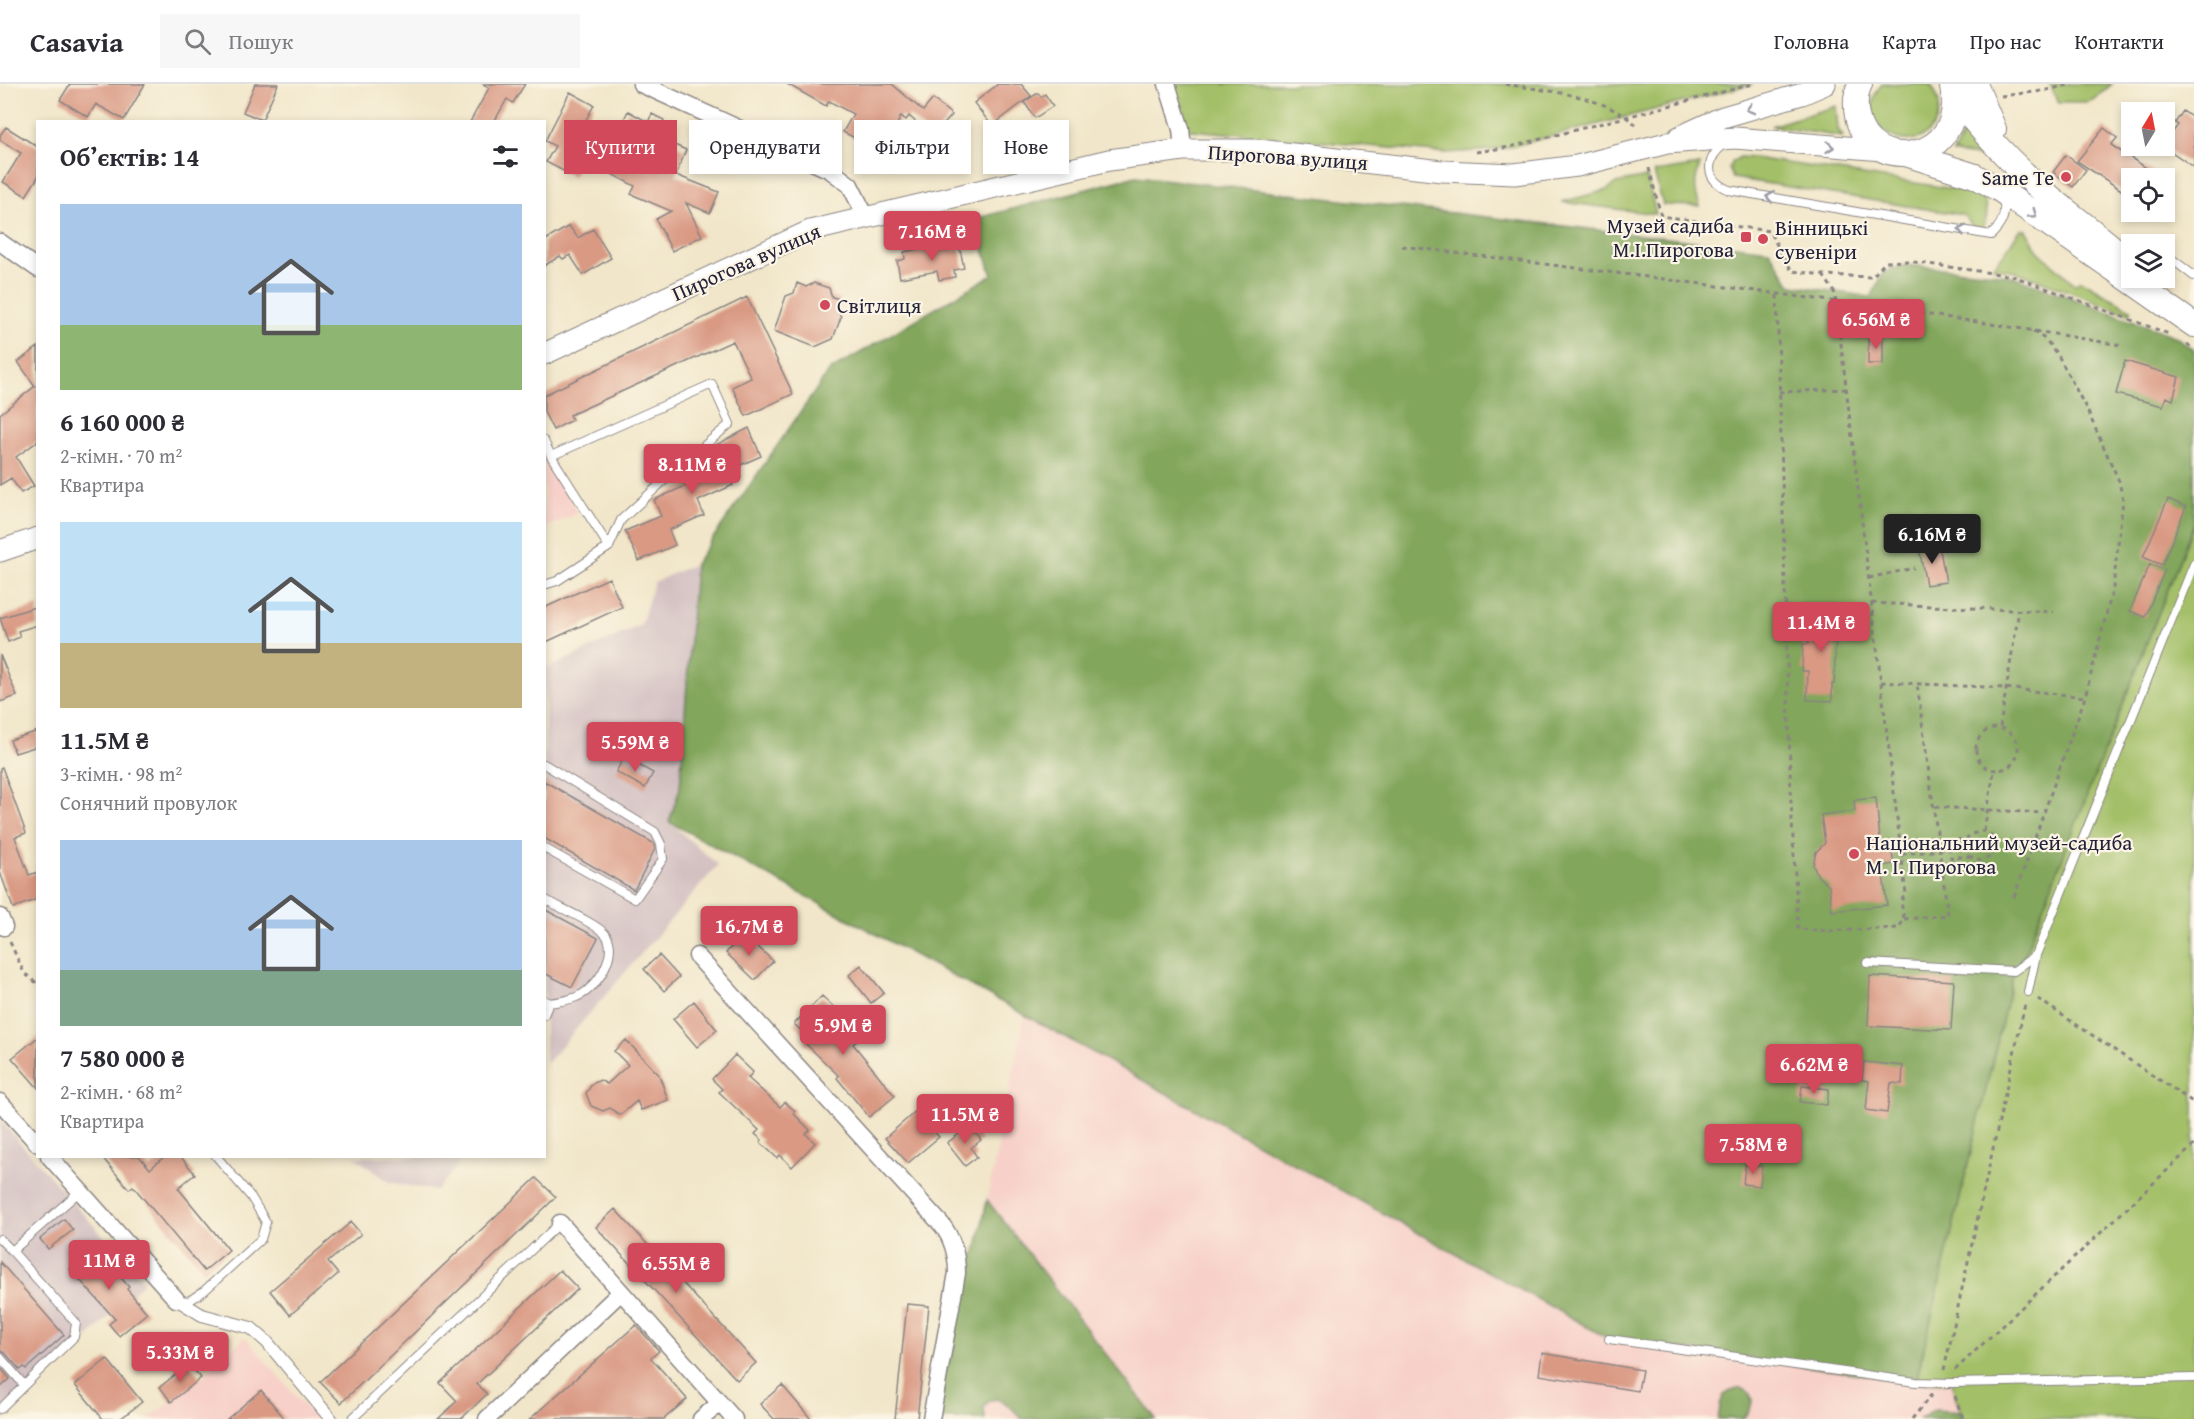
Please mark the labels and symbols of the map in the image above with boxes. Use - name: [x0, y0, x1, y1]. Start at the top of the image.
- one-way arrow: [1745, 102, 1755, 114]
- north arrow: [2121, 102, 2175, 156]
- street label: Пирогова вулиця: [1207, 136, 1369, 178]
- one-way arrow: [1825, 140, 1834, 153]
- place label: Same Te: [1981, 162, 2054, 193]
- marker: Same Te: [2059, 170, 2073, 184]
- one-way arrow: [1766, 191, 1775, 203]
- one-way arrow: [2027, 207, 2038, 218]
- place label: Музей садиба М.І.Пирогова: [1607, 210, 1734, 265]
- pin: 7.16M ₴: [877, 211, 987, 262]
- place label: Вінницькі сувеніри: [1775, 212, 1869, 267]
- street label: Пирогова вулиця: [667, 215, 826, 309]
- one-way arrow: [1958, 224, 1967, 236]
- marker: Музей садиба М.І.Пирогова: [1739, 230, 1753, 244]
- marker: Вінницькі сувеніри: [1756, 232, 1770, 246]
- place label: Світлиця: [837, 290, 922, 321]
- marker: Світлиця: [818, 298, 832, 312]
- pin: 6.56M ₴: [1821, 299, 1931, 350]
- pin: 8.11M ₴: [637, 444, 747, 495]
- pin: 6.16M ₴: [1877, 514, 1987, 565]
- pin: 11.4M ₴: [1766, 602, 1876, 653]
- pin: 5.59M ₴: [580, 722, 690, 773]
- place label: Національний музей-садиба М. І. Пирогова: [1866, 827, 2132, 882]
- marker: Національний музей-садиба М. І. Пирогова: [1847, 847, 1861, 861]
- pin: 16.7M ₴: [694, 906, 804, 957]
- pin: 5.9M ₴: [794, 1005, 892, 1056]
- pin: 6.62M ₴: [1759, 1044, 1869, 1095]
- pin: 11.5M ₴: [910, 1094, 1020, 1145]
- pin: 7.58M ₴: [1698, 1124, 1808, 1175]
- pin: 11M ₴: [67, 1240, 151, 1291]
- pin: 6.55M ₴: [621, 1243, 731, 1294]
- pin: 5.33M ₴: [125, 1332, 235, 1383]

